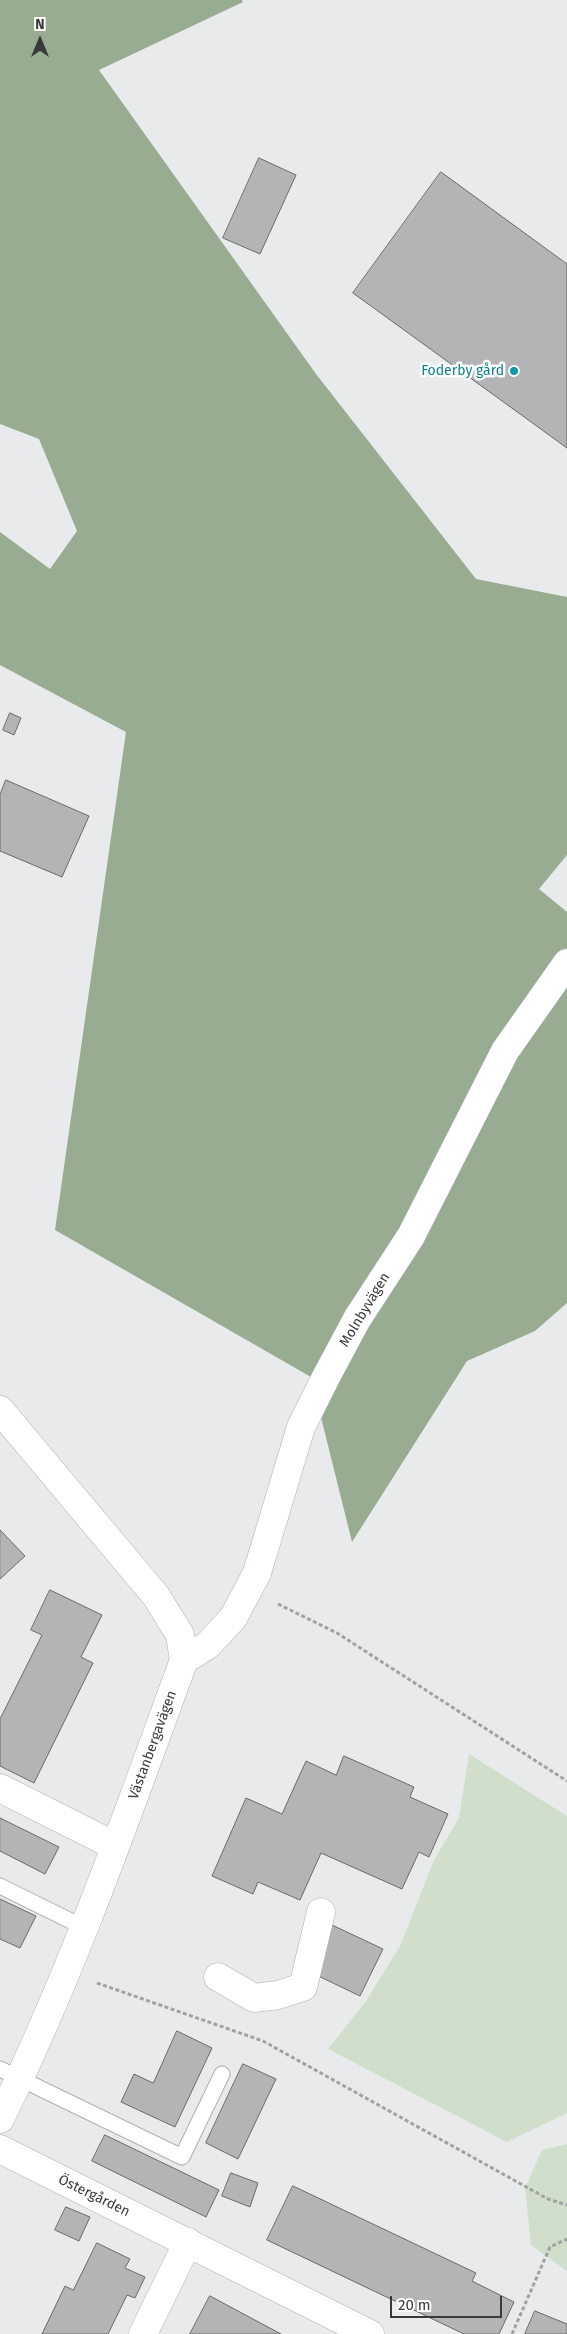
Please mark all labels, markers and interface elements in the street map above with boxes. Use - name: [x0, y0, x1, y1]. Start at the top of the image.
- north arrow: [15, 15, 65, 65]
- text: N: [35, 16, 45, 33]
- place label: Foderby gård: [421, 363, 504, 379]
- marker: Foderby gård: [508, 365, 520, 377]
- street label: Molnbyvägen: [336, 1270, 394, 1350]
- street label: Västanbergavägen: [126, 1688, 180, 1802]
- street label: Östergården: [55, 2171, 133, 2221]
- scale bar: [392, 2286, 504, 2318]
- text: 20 m: [398, 2296, 431, 2314]

